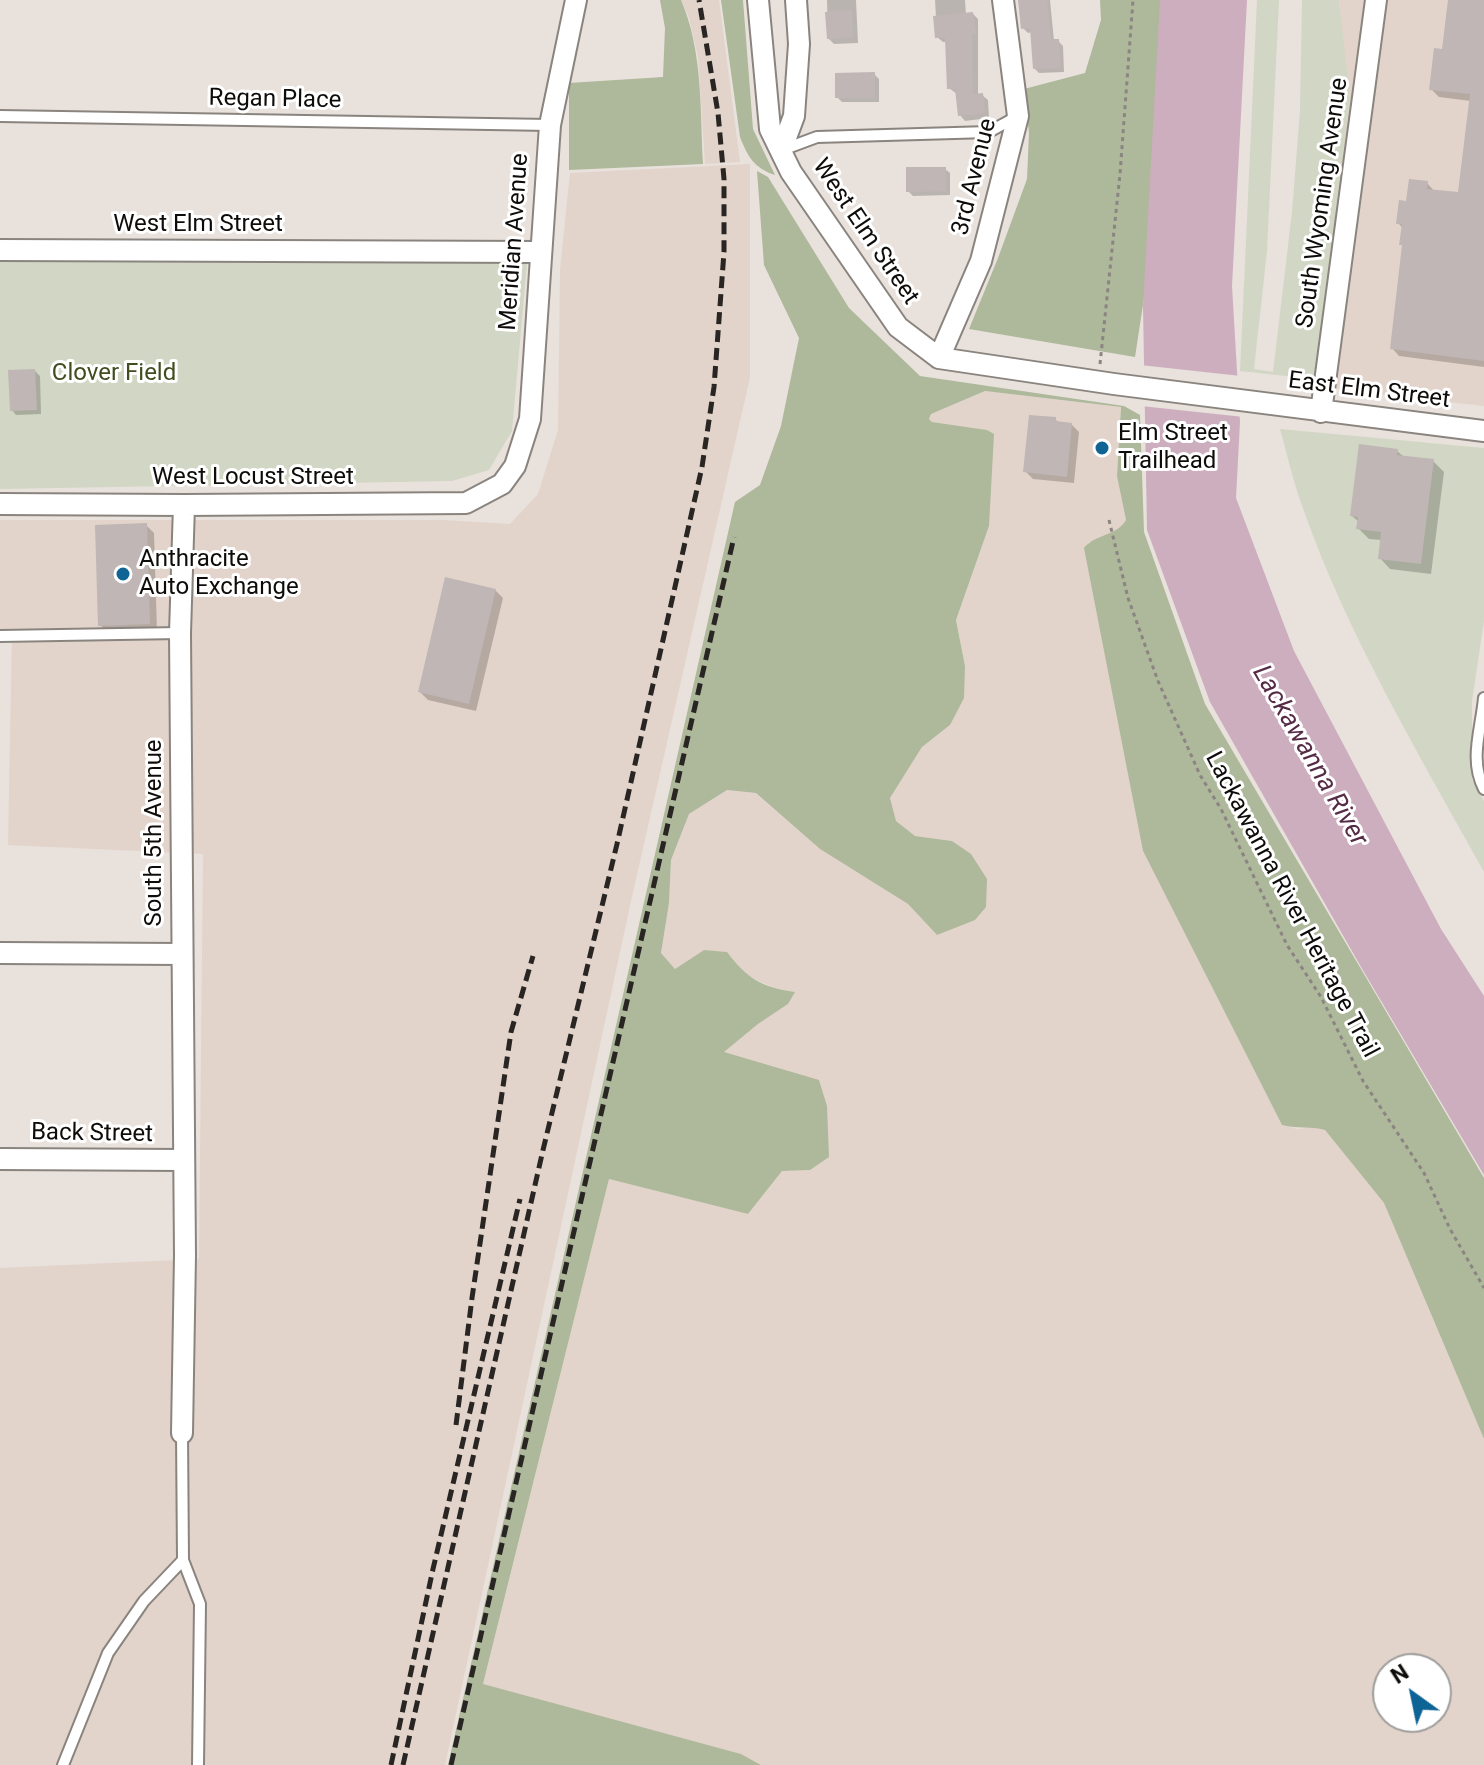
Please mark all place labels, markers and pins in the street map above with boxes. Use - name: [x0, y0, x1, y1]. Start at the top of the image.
- place label: Elm Street Trailhead: [1118, 420, 1228, 476]
- marker: Elm Street Trailhead: [1093, 439, 1111, 457]
- place label: Anthracite Auto Exchange: [139, 546, 299, 602]
- marker: Anthracite Auto Exchange: [114, 565, 132, 583]

